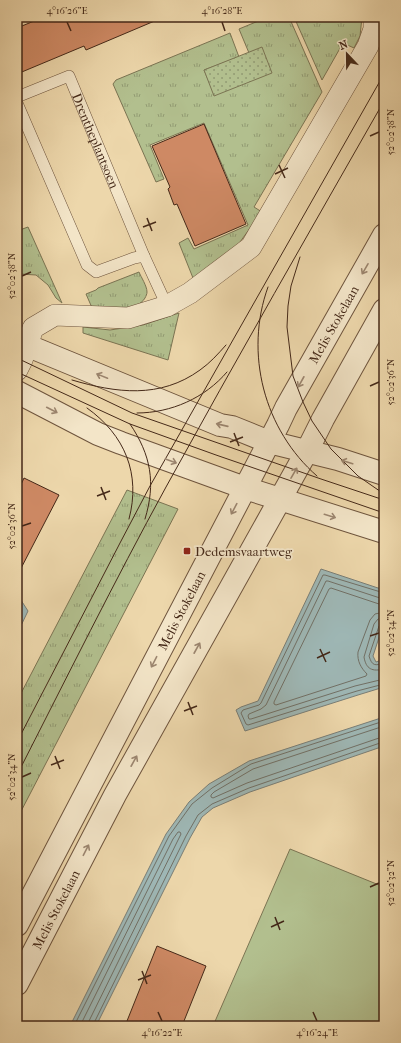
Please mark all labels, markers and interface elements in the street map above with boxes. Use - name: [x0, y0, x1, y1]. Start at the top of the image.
- text: 4°16'26"E: [46, 5, 88, 17]
- text: 4°16'28"E: [202, 5, 242, 17]
- north arrow: [327, 34, 367, 74]
- text: N: [337, 37, 350, 53]
- street label: Drentheplantsoen: [69, 91, 122, 191]
- text: 52°02'38"N: [385, 108, 397, 155]
- text: 52°02'38"N: [6, 252, 18, 299]
- one-way arrow: [360, 262, 368, 274]
- street label: Melis Stokelaan: [306, 283, 362, 366]
- text: 52°02'36"N: [385, 358, 397, 405]
- one-way arrow: [97, 372, 109, 380]
- one-way arrow: [296, 375, 304, 387]
- one-way arrow: [45, 407, 57, 414]
- one-way arrow: [216, 421, 229, 429]
- one-way arrow: [164, 458, 176, 466]
- one-way arrow: [341, 458, 354, 465]
- one-way arrow: [290, 467, 298, 479]
- text: 52°02'36"N: [6, 502, 18, 549]
- one-way arrow: [229, 503, 237, 515]
- one-way arrow: [323, 512, 335, 520]
- place label: Dedemsvaartweg: [195, 544, 293, 559]
- marker: Dedemsvaartweg: [182, 546, 192, 556]
- street label: Melis Stokelaan: [155, 568, 209, 653]
- text: 52°02'34"N: [385, 609, 397, 657]
- one-way arrow: [193, 642, 201, 654]
- one-way arrow: [150, 655, 157, 667]
- text: 52°02'34"N: [6, 753, 18, 801]
- one-way arrow: [130, 756, 138, 768]
- one-way arrow: [83, 844, 91, 856]
- text: 52°02'32"N: [385, 859, 397, 906]
- street label: Melis Stokelaan: [29, 867, 83, 952]
- text: 4°16'22"E: [142, 1027, 182, 1039]
- text: 4°16'24"E: [296, 1027, 338, 1039]

